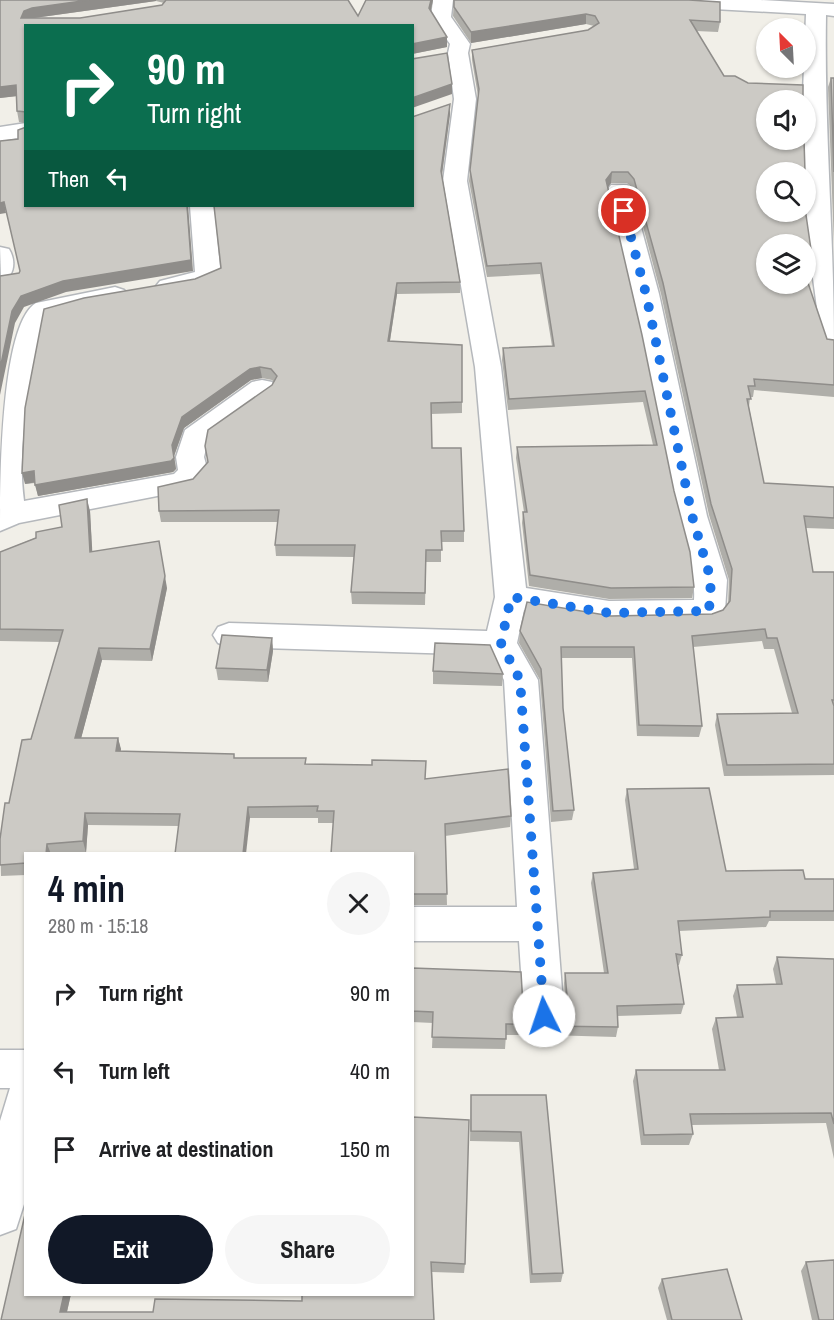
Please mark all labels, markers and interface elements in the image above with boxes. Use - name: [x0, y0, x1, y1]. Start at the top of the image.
- north arrow: [756, 18, 816, 78]
- map controls: [756, 18, 816, 294]
- text: 90 m: [147, 41, 226, 97]
- icon: right: [48, 48, 126, 126]
- button: sound: [756, 90, 816, 150]
- text: Turn right: [147, 95, 241, 131]
- icon: left: [101, 162, 134, 195]
- button: search: [756, 162, 816, 222]
- text: Then: [48, 164, 89, 194]
- pin: [598, 185, 649, 236]
- icon: arrive: [607, 194, 640, 227]
- button: layers: [756, 234, 816, 294]
- text: 4 min: [48, 865, 125, 913]
- button: close: [327, 872, 390, 935]
- text: 280 m · 15:18: [48, 912, 148, 939]
- icon: right: [48, 977, 81, 1010]
- text: Turn right: [99, 978, 183, 1008]
- text: 90 m: [350, 978, 390, 1008]
- position arrow: [512, 984, 576, 1048]
- icon: left: [48, 1055, 81, 1088]
- text: Turn left: [99, 1056, 170, 1086]
- text: 40 m: [350, 1056, 390, 1086]
- icon: arrive: [48, 1133, 81, 1166]
- text: Arrive at destination: [99, 1134, 273, 1164]
- text: 150 m: [340, 1134, 390, 1164]
- button: Exit: [48, 1215, 213, 1284]
- button: Share: [225, 1215, 390, 1284]

